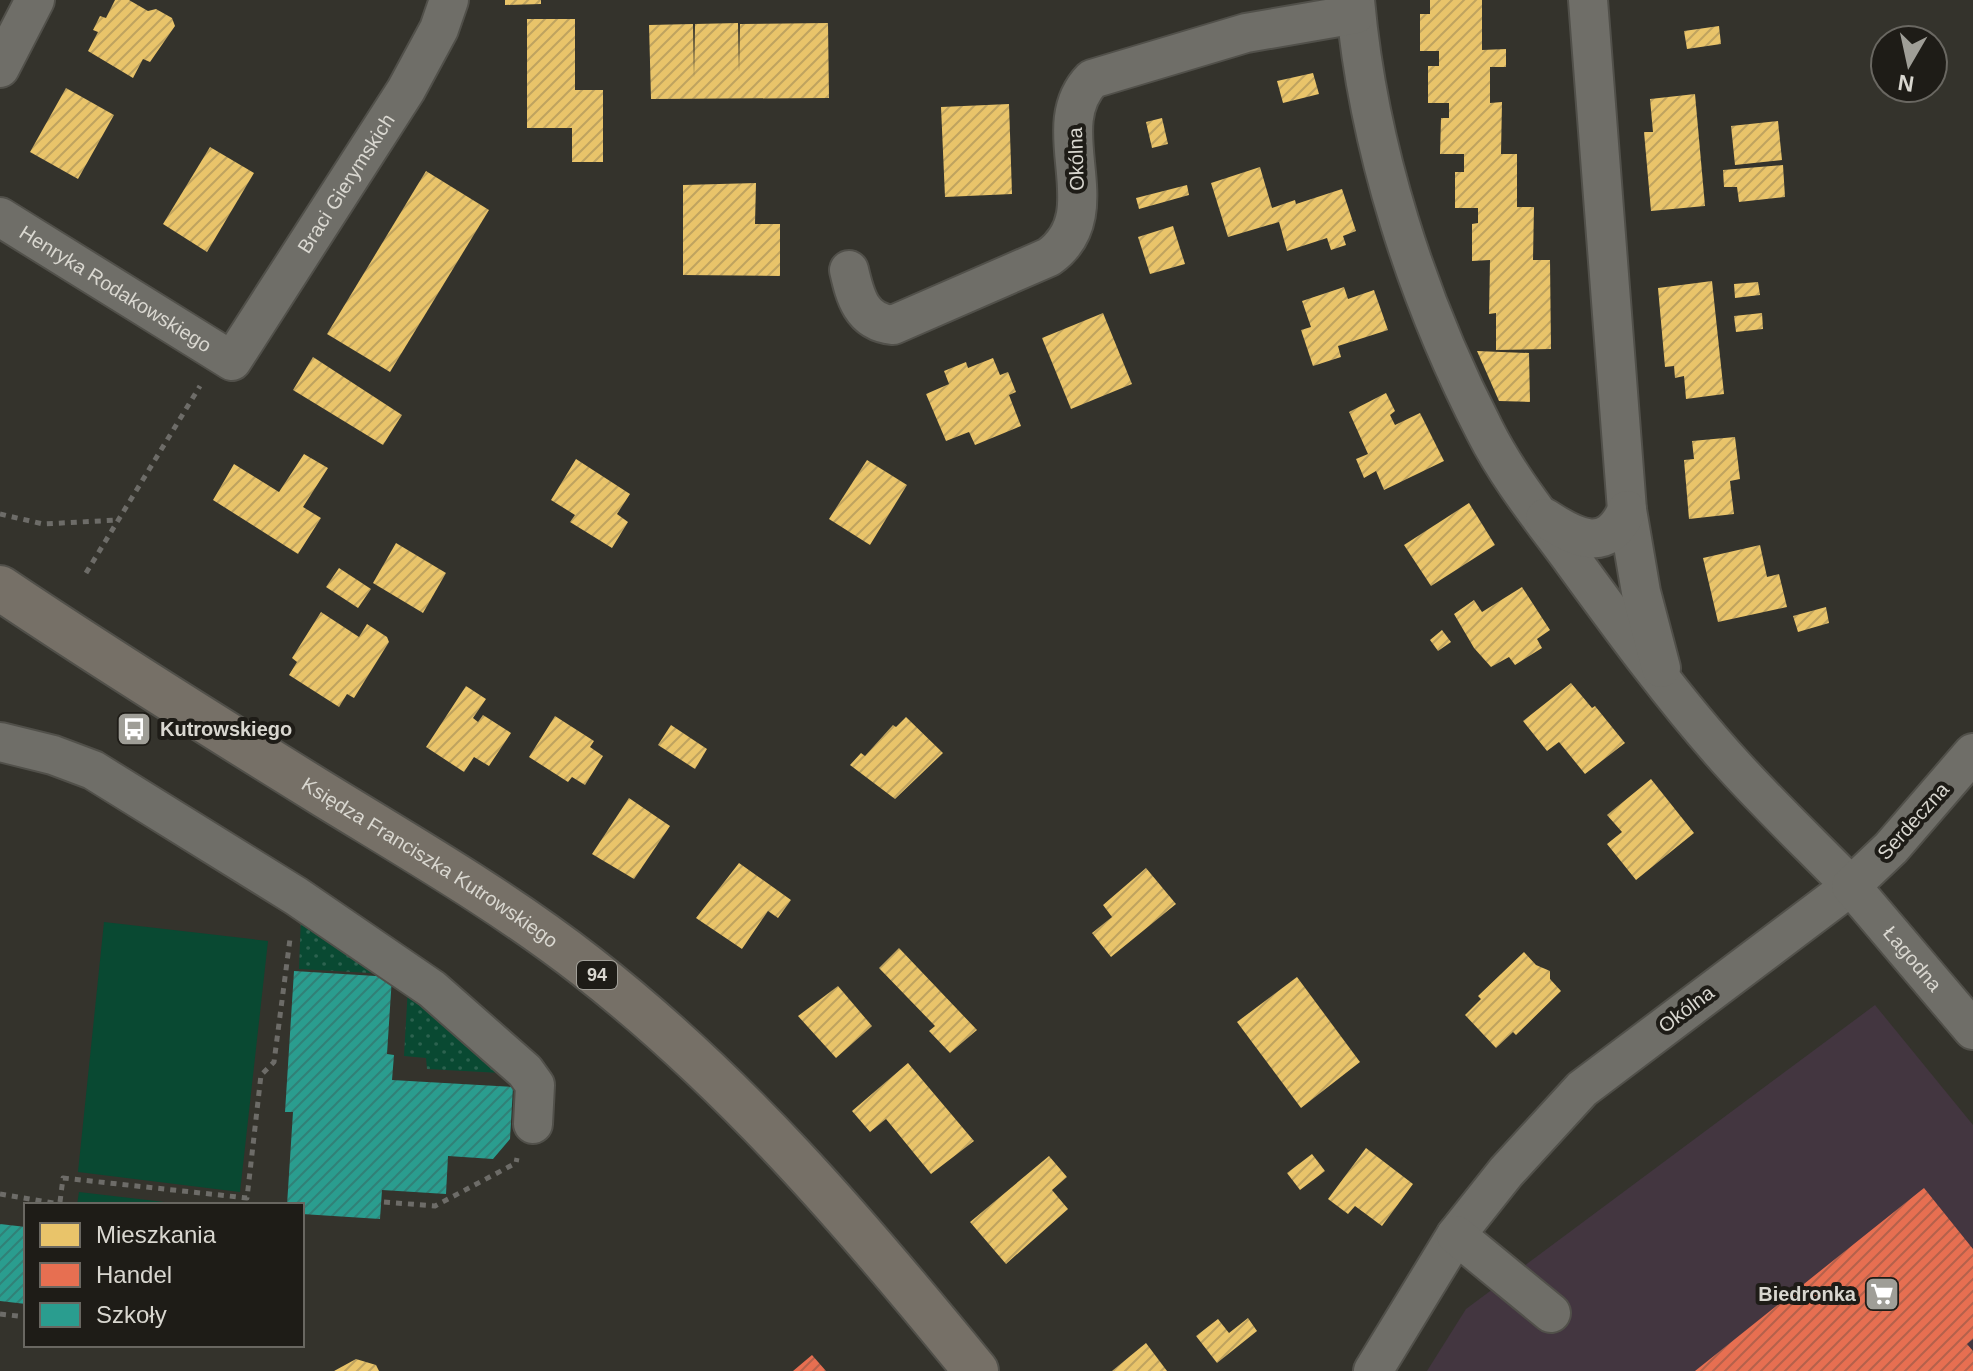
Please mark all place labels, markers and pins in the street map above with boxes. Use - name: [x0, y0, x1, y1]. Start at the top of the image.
- bus stop icon: Kutrowskiego: [115, 710, 153, 748]
- place label: Kutrowskiego: [160, 718, 292, 740]
- supermarket icon: Biedronka: [1863, 1275, 1901, 1313]
- place label: Biedronka: [1758, 1283, 1857, 1305]

